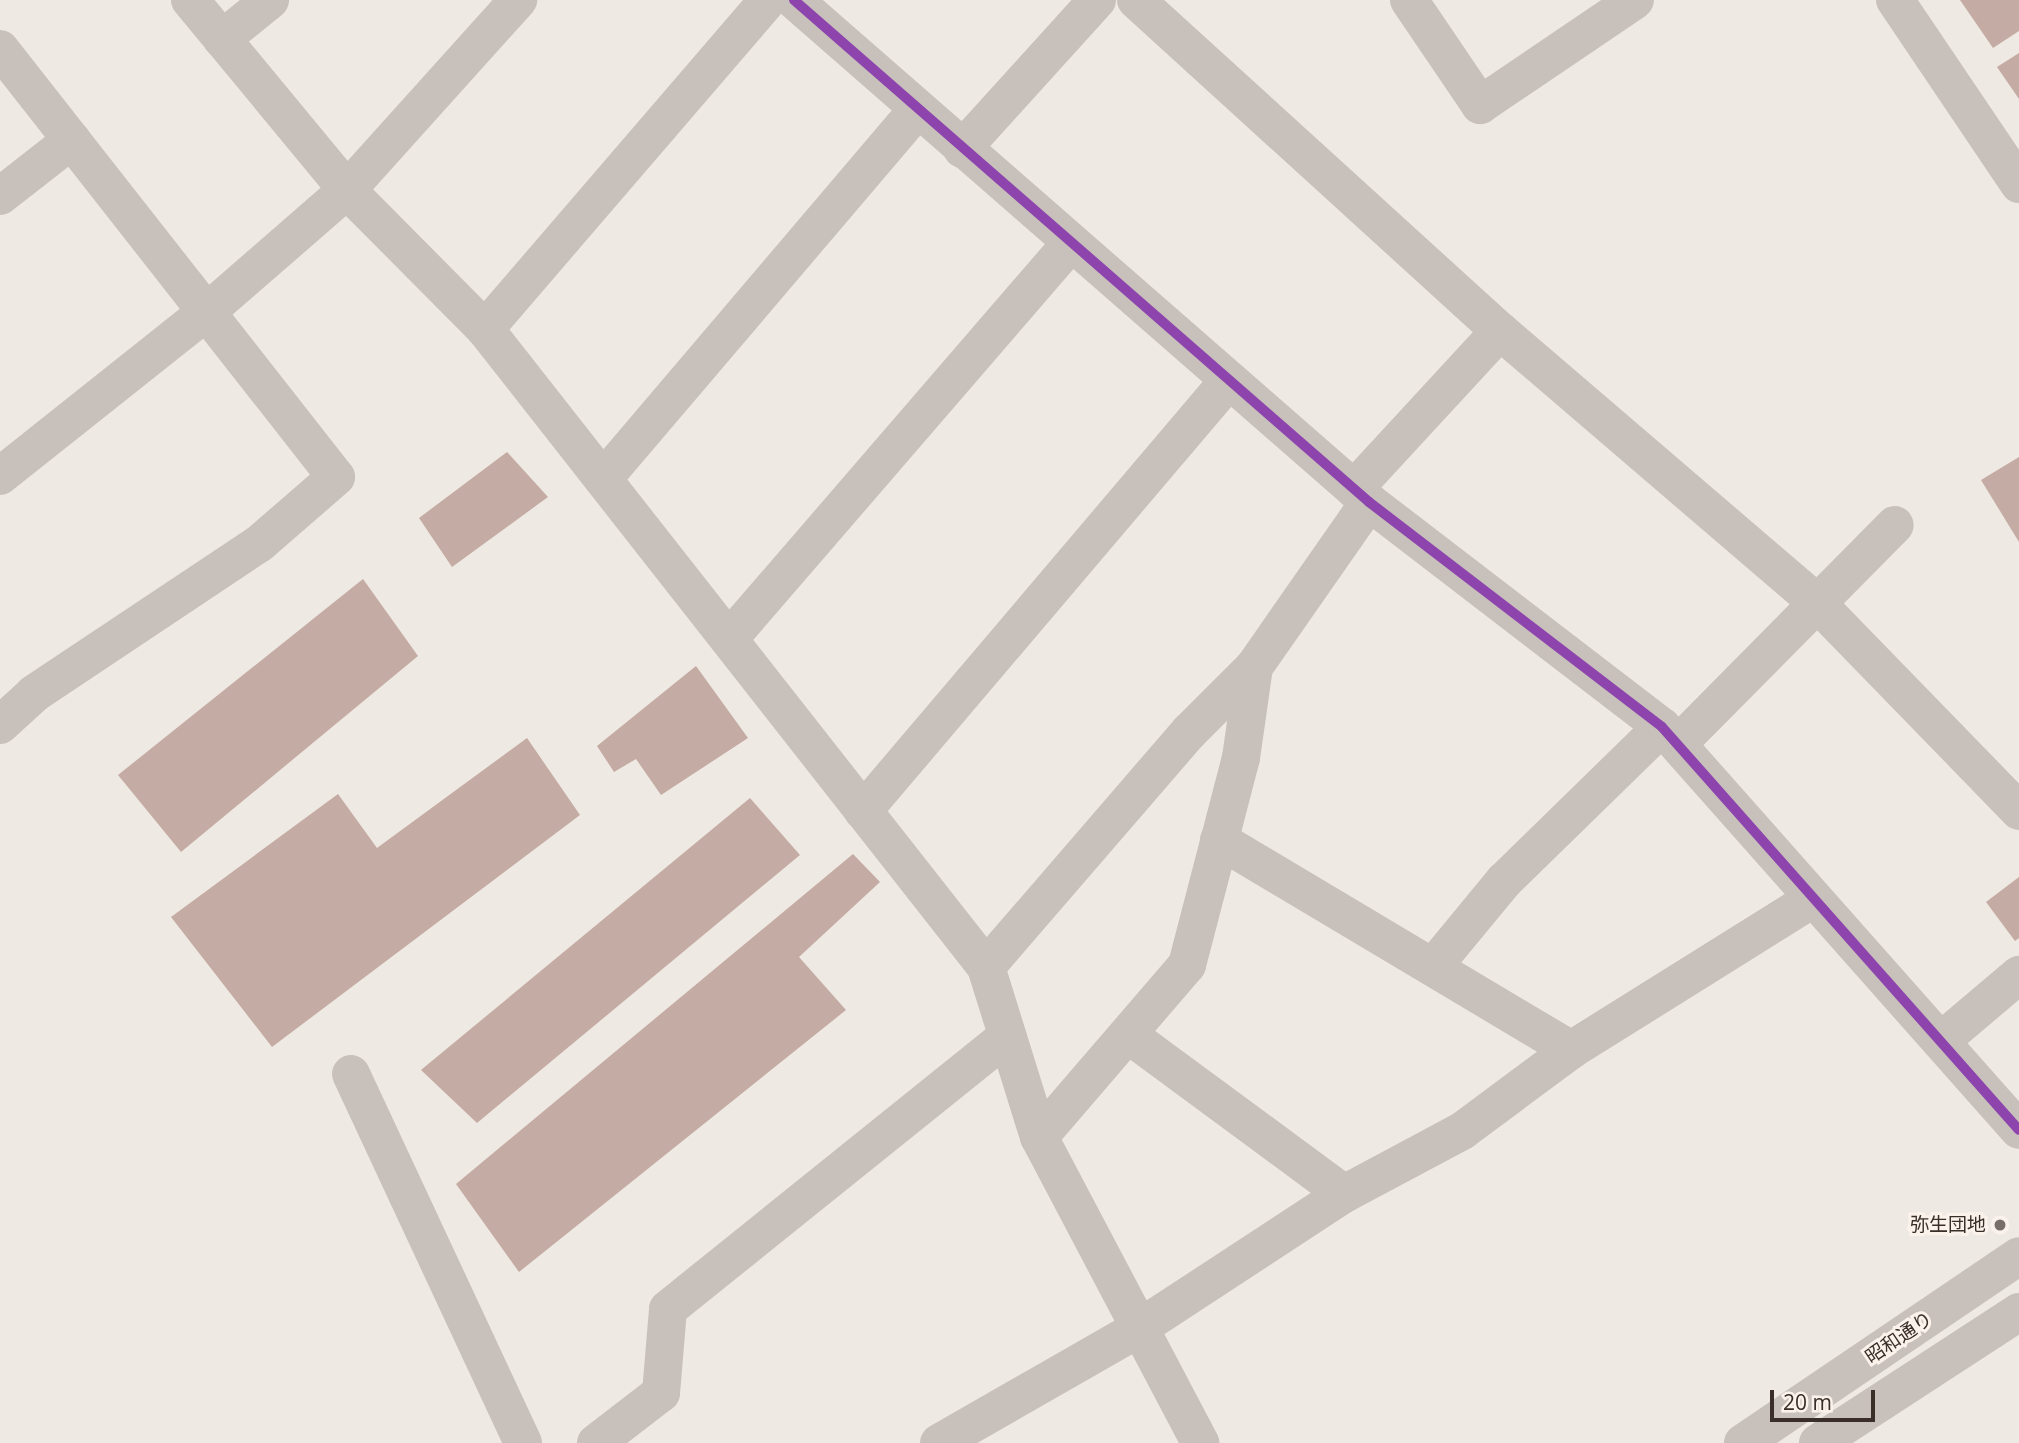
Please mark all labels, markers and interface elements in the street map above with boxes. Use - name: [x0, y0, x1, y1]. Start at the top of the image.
- place label: 弥生団地: [1910, 1214, 1986, 1236]
- marker: 弥生団地: [1992, 1217, 2008, 1233]
- street label: 昭和通り: [1861, 1307, 1937, 1369]
- scale bar: [1774, 1376, 1879, 1420]
- text: 20 m: [1783, 1388, 1832, 1416]

